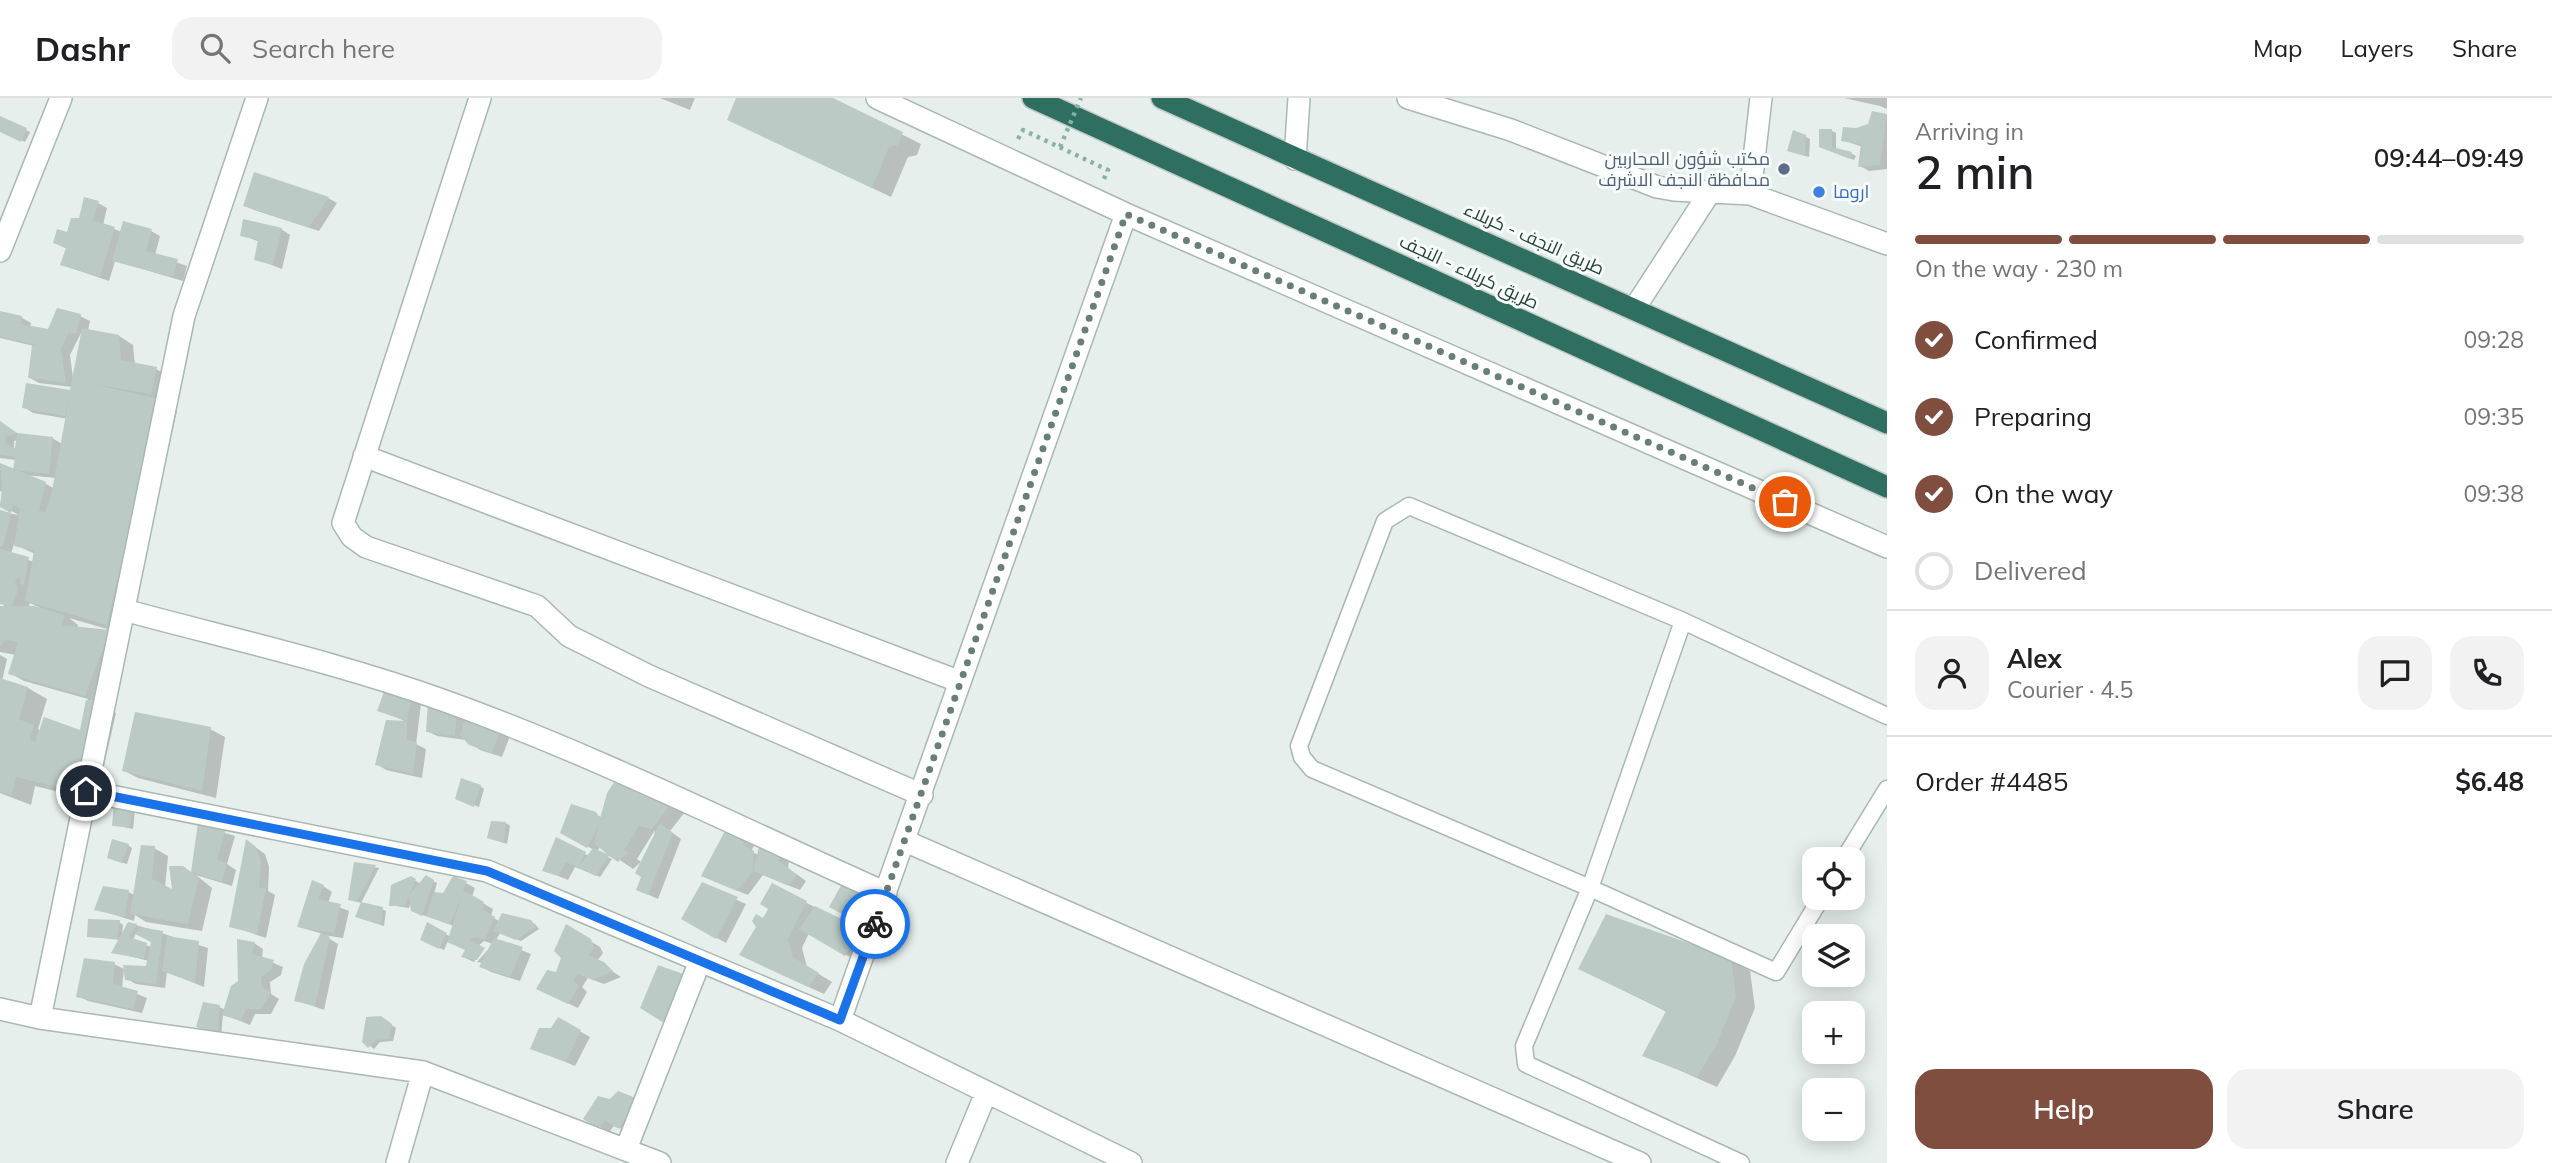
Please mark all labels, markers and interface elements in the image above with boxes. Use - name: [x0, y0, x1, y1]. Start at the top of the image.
- search box: [172, 17, 662, 80]
- text: Dashr: [35, 28, 130, 69]
- icon: search: [196, 29, 234, 67]
- text: Search here: [252, 32, 395, 65]
- text: Map: [2253, 33, 2302, 63]
- text: Layers: [2340, 33, 2414, 63]
- text: Share: [2452, 33, 2517, 63]
- text: Arriving in: [1915, 117, 2024, 146]
- text: 09:44–09:49: [2374, 141, 2524, 174]
- text: 2 min: [1915, 143, 2034, 201]
- place label: مكتب شؤون المحاربين محافظة النجف الاشرف: [1598, 147, 1770, 191]
- marker: مكتب شؤون المحاربين محافظة النجف الاشرف: [1776, 161, 1792, 177]
- place label: اروما: [1833, 180, 1869, 203]
- marker: اروما: [1811, 184, 1827, 200]
- street label: طريق النجف - کربلاء: [1460, 197, 1608, 281]
- street label: طريق کربلاء - النجف: [1395, 229, 1543, 315]
- text: On the way · 230 m: [1915, 254, 2123, 283]
- icon: check: [1915, 321, 1953, 359]
- text: Confirmed: [1974, 323, 2098, 356]
- text: 09:28: [2464, 325, 2524, 354]
- icon: check: [1915, 398, 1953, 436]
- text: Preparing: [1974, 400, 2092, 433]
- text: 09:35: [2464, 402, 2524, 431]
- pin: [1755, 472, 1815, 532]
- icon: check: [1915, 475, 1953, 513]
- text: On the way: [1974, 477, 2113, 510]
- text: 09:38: [2464, 479, 2524, 508]
- icon: bag: [1766, 483, 1804, 521]
- text: Delivered: [1974, 554, 2087, 587]
- button: person: [1915, 636, 1989, 710]
- button: chat: [2358, 636, 2432, 710]
- button: phone: [2450, 636, 2524, 710]
- text: Alex: [2007, 642, 2062, 675]
- text: Courier · 4.5: [2007, 675, 2133, 704]
- pin: [56, 761, 116, 821]
- text: Order #4485: [1915, 765, 2068, 798]
- text: $6.48: [2455, 765, 2524, 798]
- icon: home: [67, 772, 105, 810]
- map controls: [1802, 847, 1865, 1141]
- button: locate: [1802, 847, 1865, 910]
- courier: [840, 889, 910, 959]
- icon: bike: [856, 905, 894, 943]
- button: layers: [1802, 924, 1865, 987]
- button: +: [1802, 1001, 1865, 1064]
- button: Help: [1915, 1069, 2213, 1149]
- button: Share: [2227, 1069, 2524, 1149]
- button: −: [1802, 1078, 1865, 1141]

